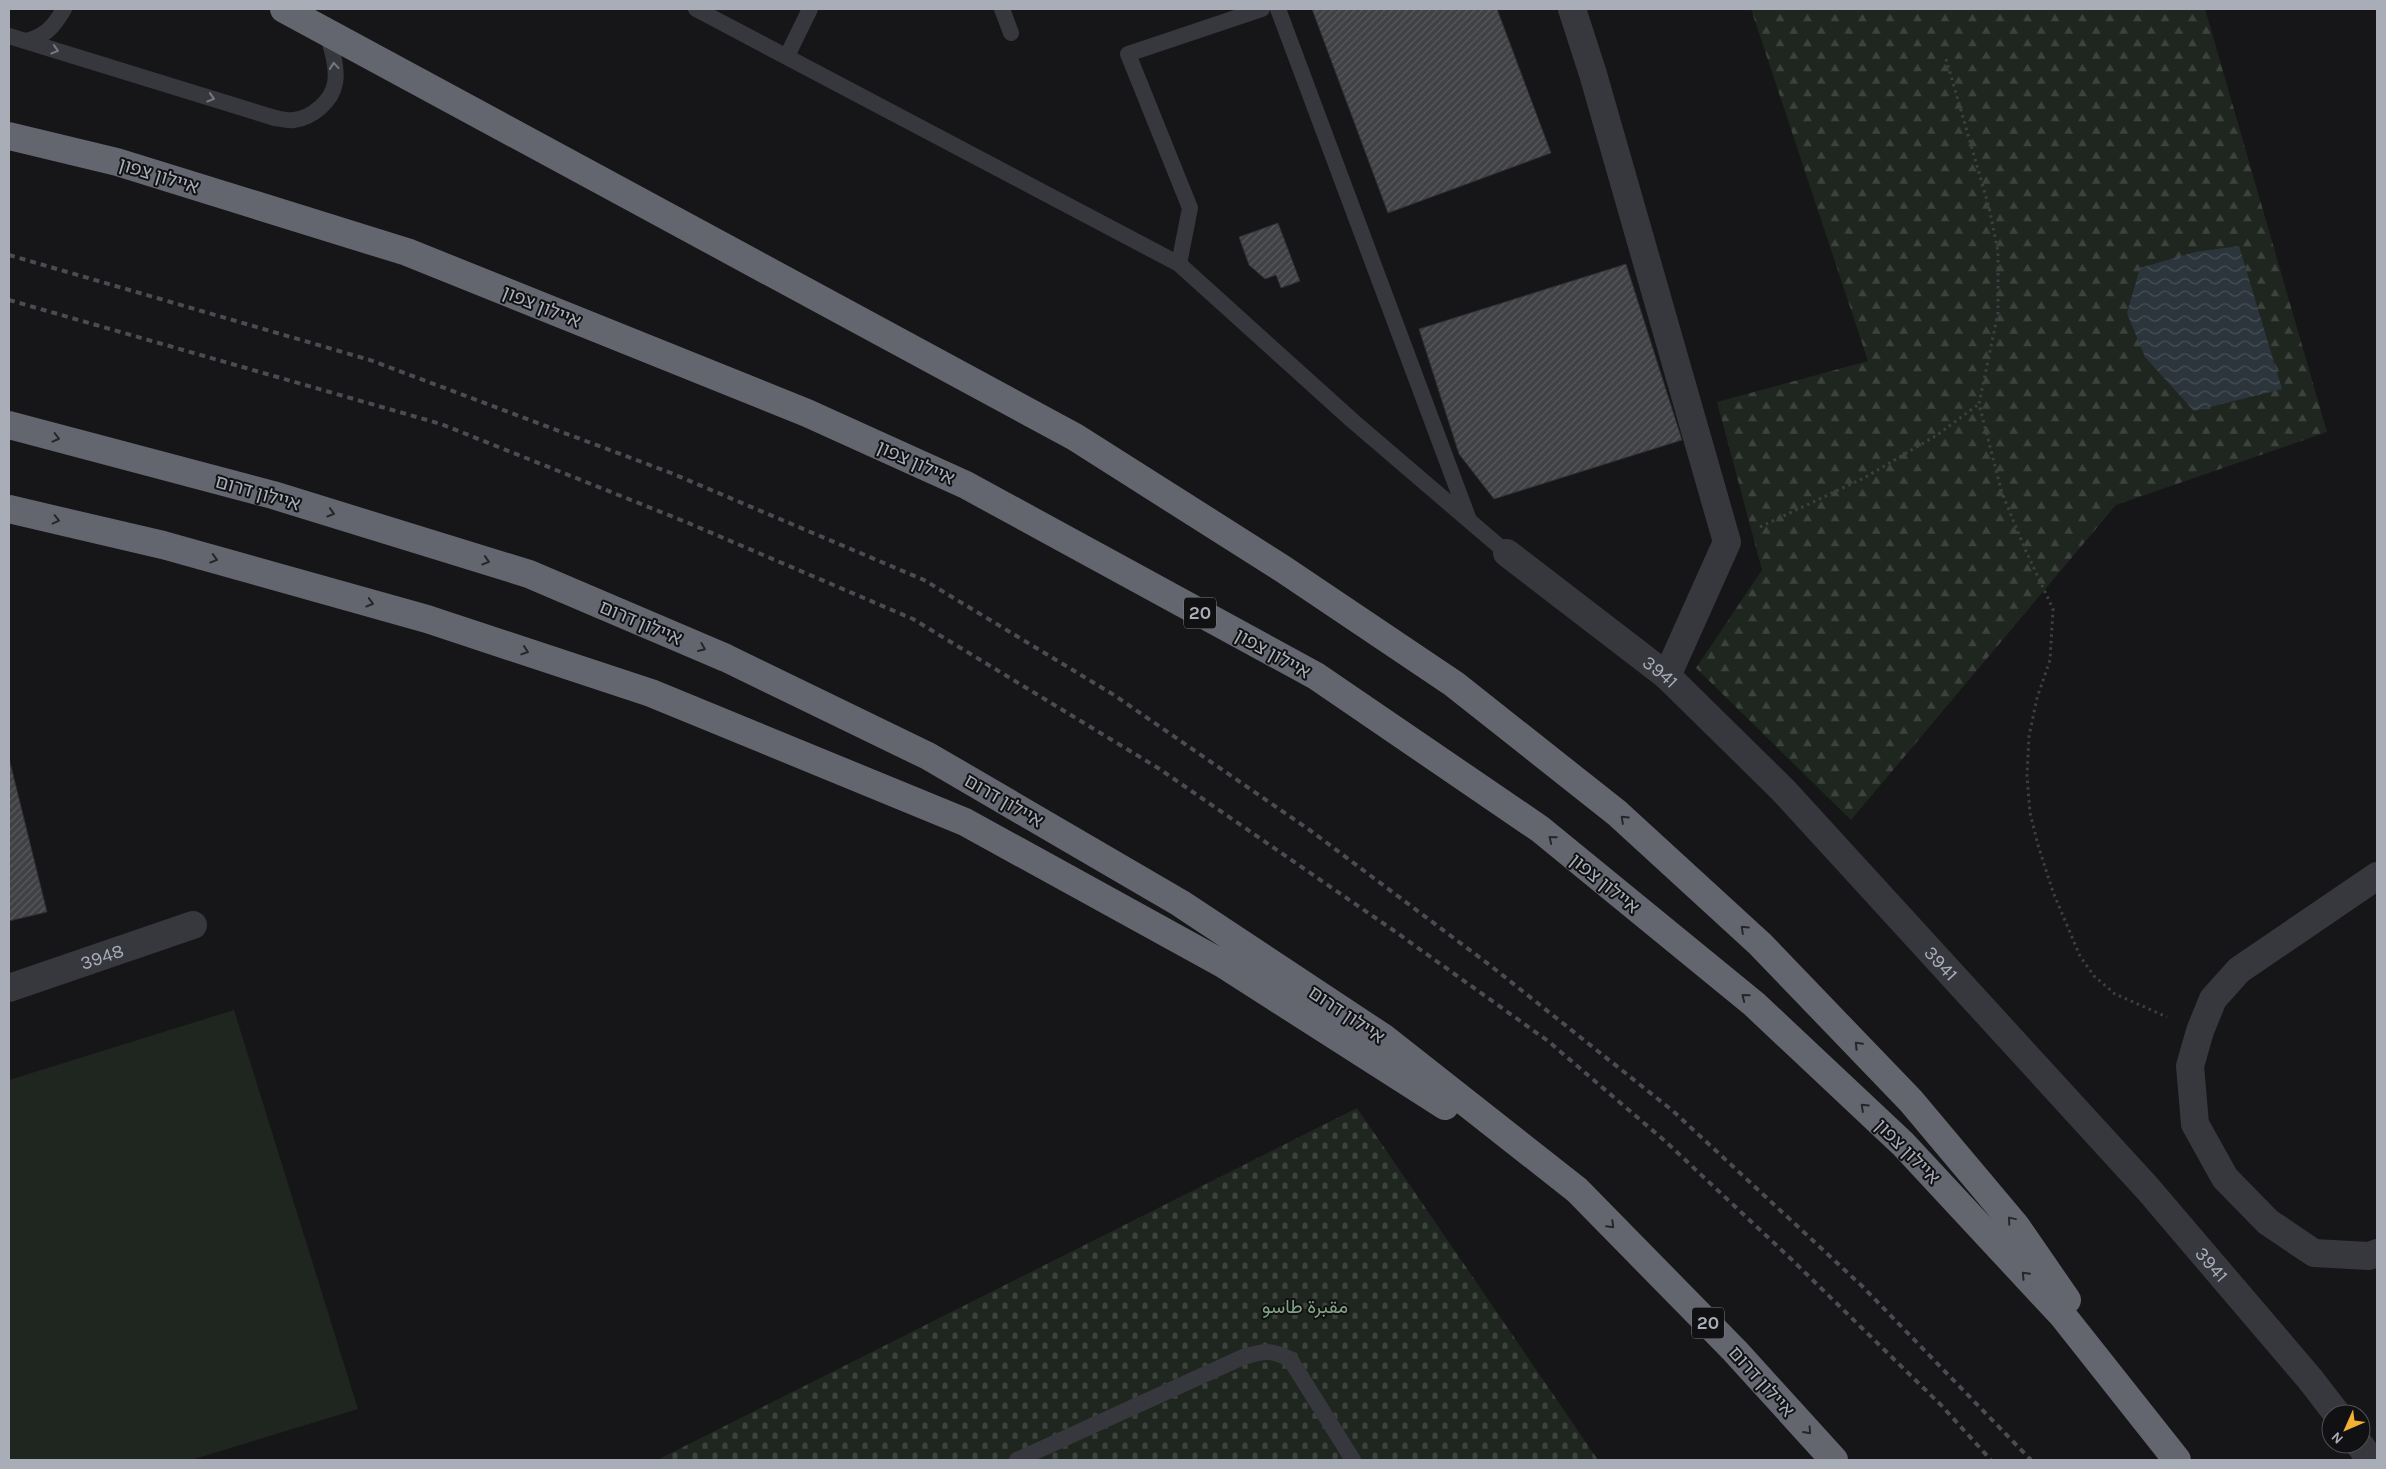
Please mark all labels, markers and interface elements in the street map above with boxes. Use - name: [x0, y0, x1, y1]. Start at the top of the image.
- one-way arrow: [51, 44, 59, 54]
- one-way arrow: [329, 61, 340, 69]
- one-way arrow: [206, 92, 214, 102]
- street label: איילון צפון: [116, 153, 201, 199]
- street label: איילון צפון: [499, 281, 584, 333]
- one-way arrow: [51, 432, 59, 442]
- street label: איילון צפון: [873, 436, 958, 490]
- street label: איילון דרום: [213, 470, 303, 516]
- one-way arrow: [326, 507, 334, 517]
- one-way arrow: [52, 514, 61, 525]
- one-way arrow: [209, 553, 218, 564]
- one-way arrow: [481, 555, 490, 565]
- street label: איילון דרום: [596, 596, 685, 650]
- one-way arrow: [366, 597, 375, 608]
- road number: 20: [1184, 598, 1216, 628]
- street label: איילון צפון: [1231, 624, 1314, 684]
- one-way arrow: [697, 641, 706, 652]
- one-way arrow: [521, 646, 529, 656]
- street label: 3941: [1638, 651, 1682, 693]
- street label: איילון דרום: [960, 770, 1047, 832]
- one-way arrow: [1621, 816, 1630, 825]
- one-way arrow: [1548, 835, 1557, 844]
- street label: איילון צפון: [1565, 849, 1643, 918]
- one-way arrow: [1740, 926, 1749, 935]
- street label: 3948: [77, 940, 127, 975]
- street label: 3941: [1919, 942, 1962, 986]
- street label: איילון דרום: [1304, 981, 1389, 1048]
- one-way arrow: [1742, 994, 1751, 1003]
- one-way arrow: [1854, 1042, 1863, 1051]
- one-way arrow: [1861, 1104, 1870, 1113]
- street label: איילון צפון: [1870, 1115, 1944, 1189]
- one-way arrow: [2008, 1217, 2016, 1226]
- one-way arrow: [1605, 1219, 1614, 1228]
- street label: 3941: [2190, 1243, 2232, 1287]
- one-way arrow: [2022, 1272, 2031, 1281]
- park label: مقبرة طاسو: [1262, 1296, 1348, 1318]
- road number: 20: [1692, 1308, 1724, 1339]
- street label: איילון דרום: [1724, 1342, 1799, 1421]
- north arrow: [2321, 1404, 2371, 1454]
- one-way arrow: [1802, 1426, 1811, 1435]
- text: N: [2328, 1428, 2347, 1447]

